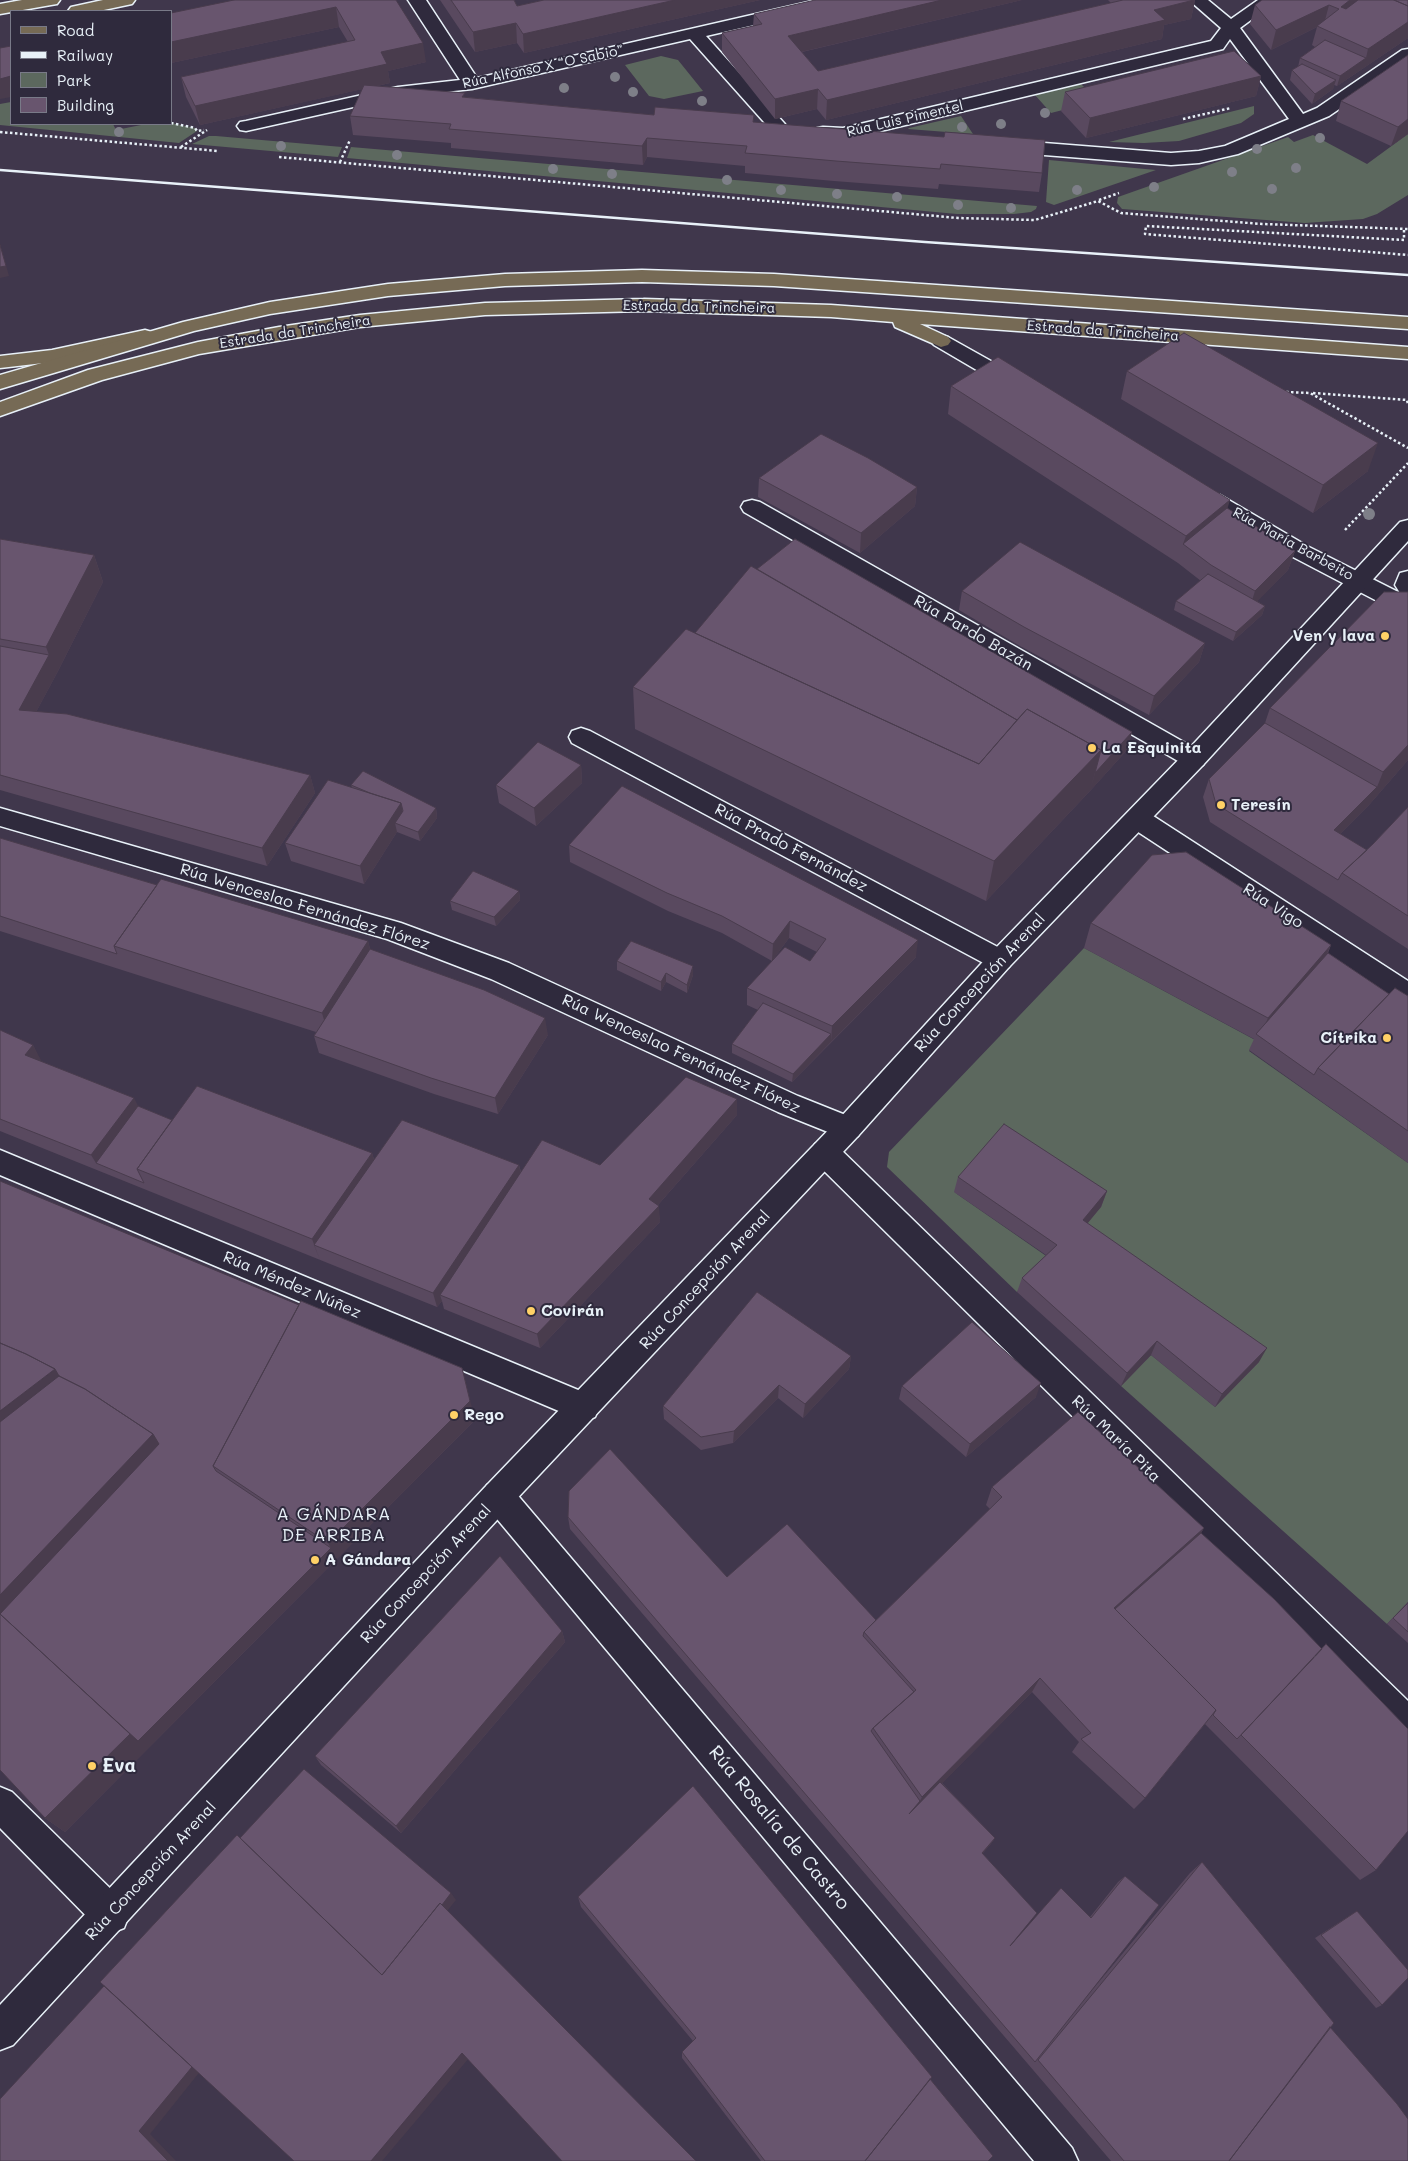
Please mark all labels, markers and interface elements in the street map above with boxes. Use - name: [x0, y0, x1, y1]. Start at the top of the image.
- legend: [10, 10, 172, 125]
- text: Road: [57, 20, 94, 40]
- street label: Rúa Alfonso X “O Sabio”: [461, 42, 625, 92]
- text: Railway: [57, 45, 113, 65]
- text: Park: [57, 70, 91, 90]
- text: Building: [57, 95, 114, 115]
- street label: Rúa Luis Pimentel: [845, 97, 965, 141]
- street label: Estrada da Trincheira: [623, 297, 775, 317]
- street label: Estrada da Trincheira: [218, 312, 372, 352]
- street label: Estrada da Trincheira: [1026, 317, 1180, 345]
- street label: Rúa María Barbeito: [1230, 504, 1356, 584]
- street label: Rúa Pardo Bazán: [910, 591, 1036, 675]
- place label: Ven y lava: [1293, 626, 1375, 646]
- marker: Ven y lava: [1379, 630, 1391, 642]
- place label: La Esquinita: [1102, 738, 1202, 758]
- marker: La Esquinita: [1086, 742, 1098, 754]
- place label: Teresín: [1231, 795, 1291, 815]
- marker: Teresín: [1215, 799, 1227, 811]
- street label: Rúa Prado Fernández: [711, 800, 871, 896]
- street label: Rúa Wenceslao Fernández Flórez: [178, 860, 432, 954]
- street label: Rúa Vigo: [1239, 879, 1307, 933]
- street label: Rúa Concepción Arenal: [911, 910, 1049, 1056]
- street label: Rúa Wenceslao Fernández Flórez: [559, 990, 803, 1118]
- place label: Cítrika: [1320, 1028, 1377, 1048]
- marker: Cítrika: [1381, 1032, 1393, 1044]
- street label: Rúa Concepción Arenal: [636, 1207, 774, 1353]
- street label: Rúa Méndez Núñez: [220, 1247, 364, 1323]
- place label: Covirán: [541, 1301, 604, 1321]
- marker: Covirán: [525, 1305, 537, 1317]
- street label: Rúa María Pita: [1067, 1392, 1165, 1486]
- place label: Rego: [464, 1405, 504, 1425]
- marker: Rego: [448, 1409, 460, 1421]
- street label: Rúa Concepción Arenal: [357, 1501, 495, 1647]
- district label: A GÁNDARA DE ARRIBA: [275, 1503, 393, 1546]
- place label: A Gándara: [325, 1550, 411, 1570]
- marker: A Gándara: [309, 1554, 321, 1566]
- street label: Rúa Rosalía de Castro: [704, 1741, 854, 1915]
- place label: Eva: [102, 1755, 136, 1777]
- marker: Eva: [86, 1760, 98, 1772]
- street label: Rúa Concepción Arenal: [82, 1798, 220, 1944]

